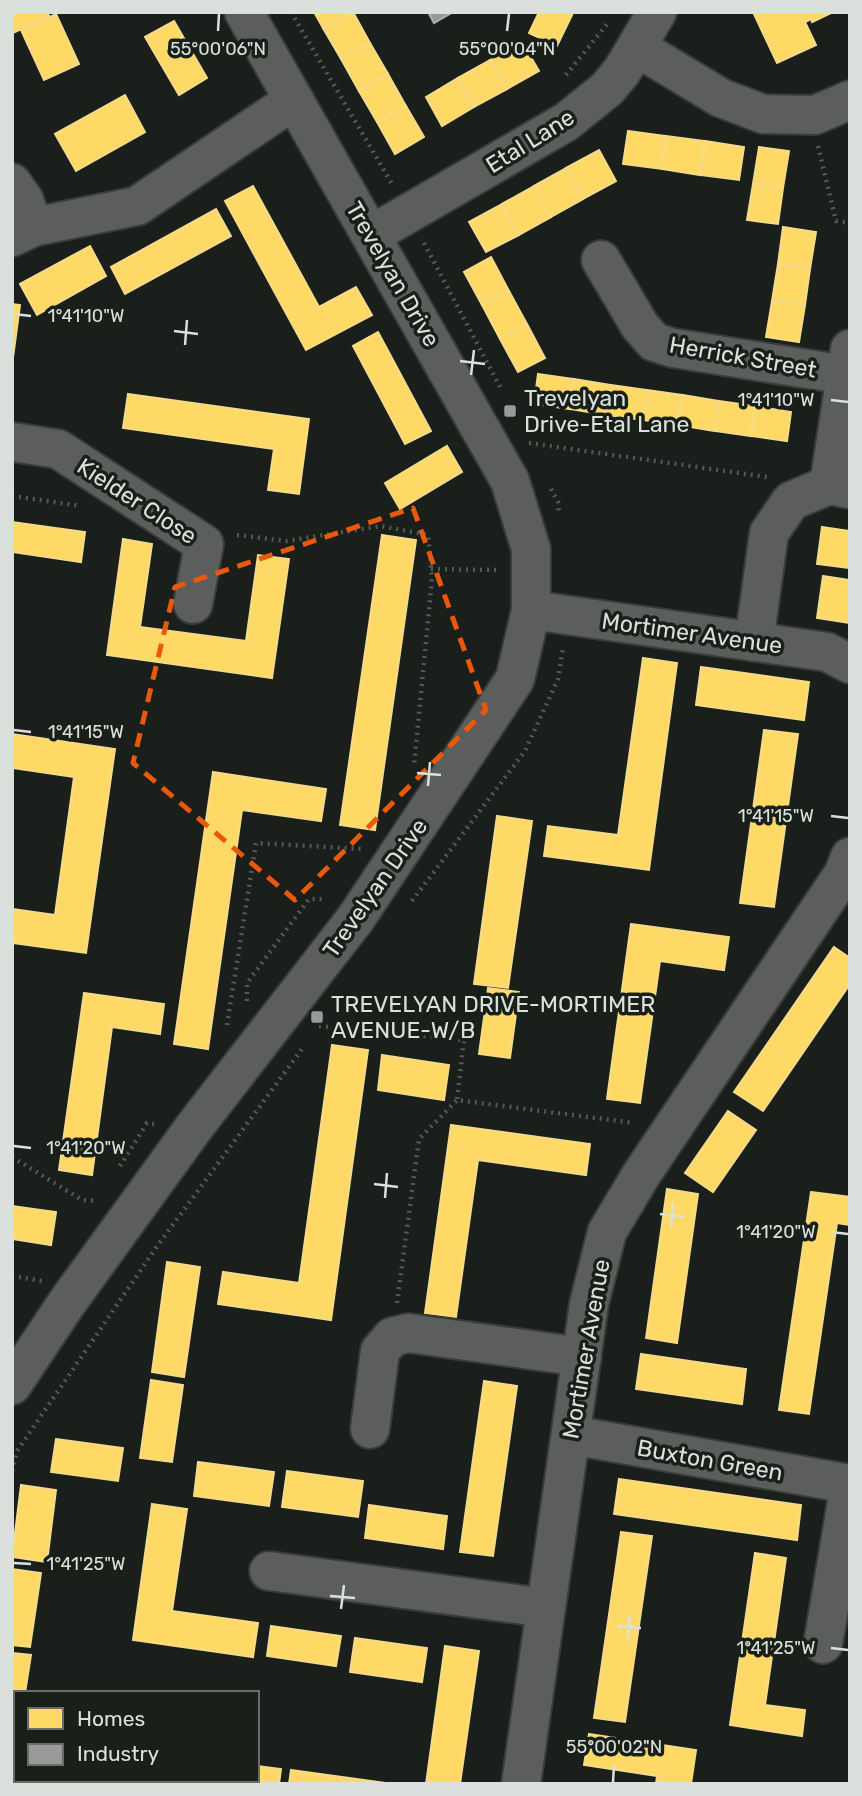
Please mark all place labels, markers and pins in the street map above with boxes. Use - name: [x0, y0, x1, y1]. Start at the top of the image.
- place label: Trevelyan Drive-Etal Lane: [524, 384, 689, 438]
- marker: Trevelyan Drive-Etal Lane: [502, 403, 518, 419]
- place label: TREVELYAN DRIVE-MORTIMER AVENUE-W/B: [331, 990, 655, 1044]
- marker: TREVELYAN DRIVE-MORTIMER AVENUE-W/B: [309, 1009, 325, 1025]

